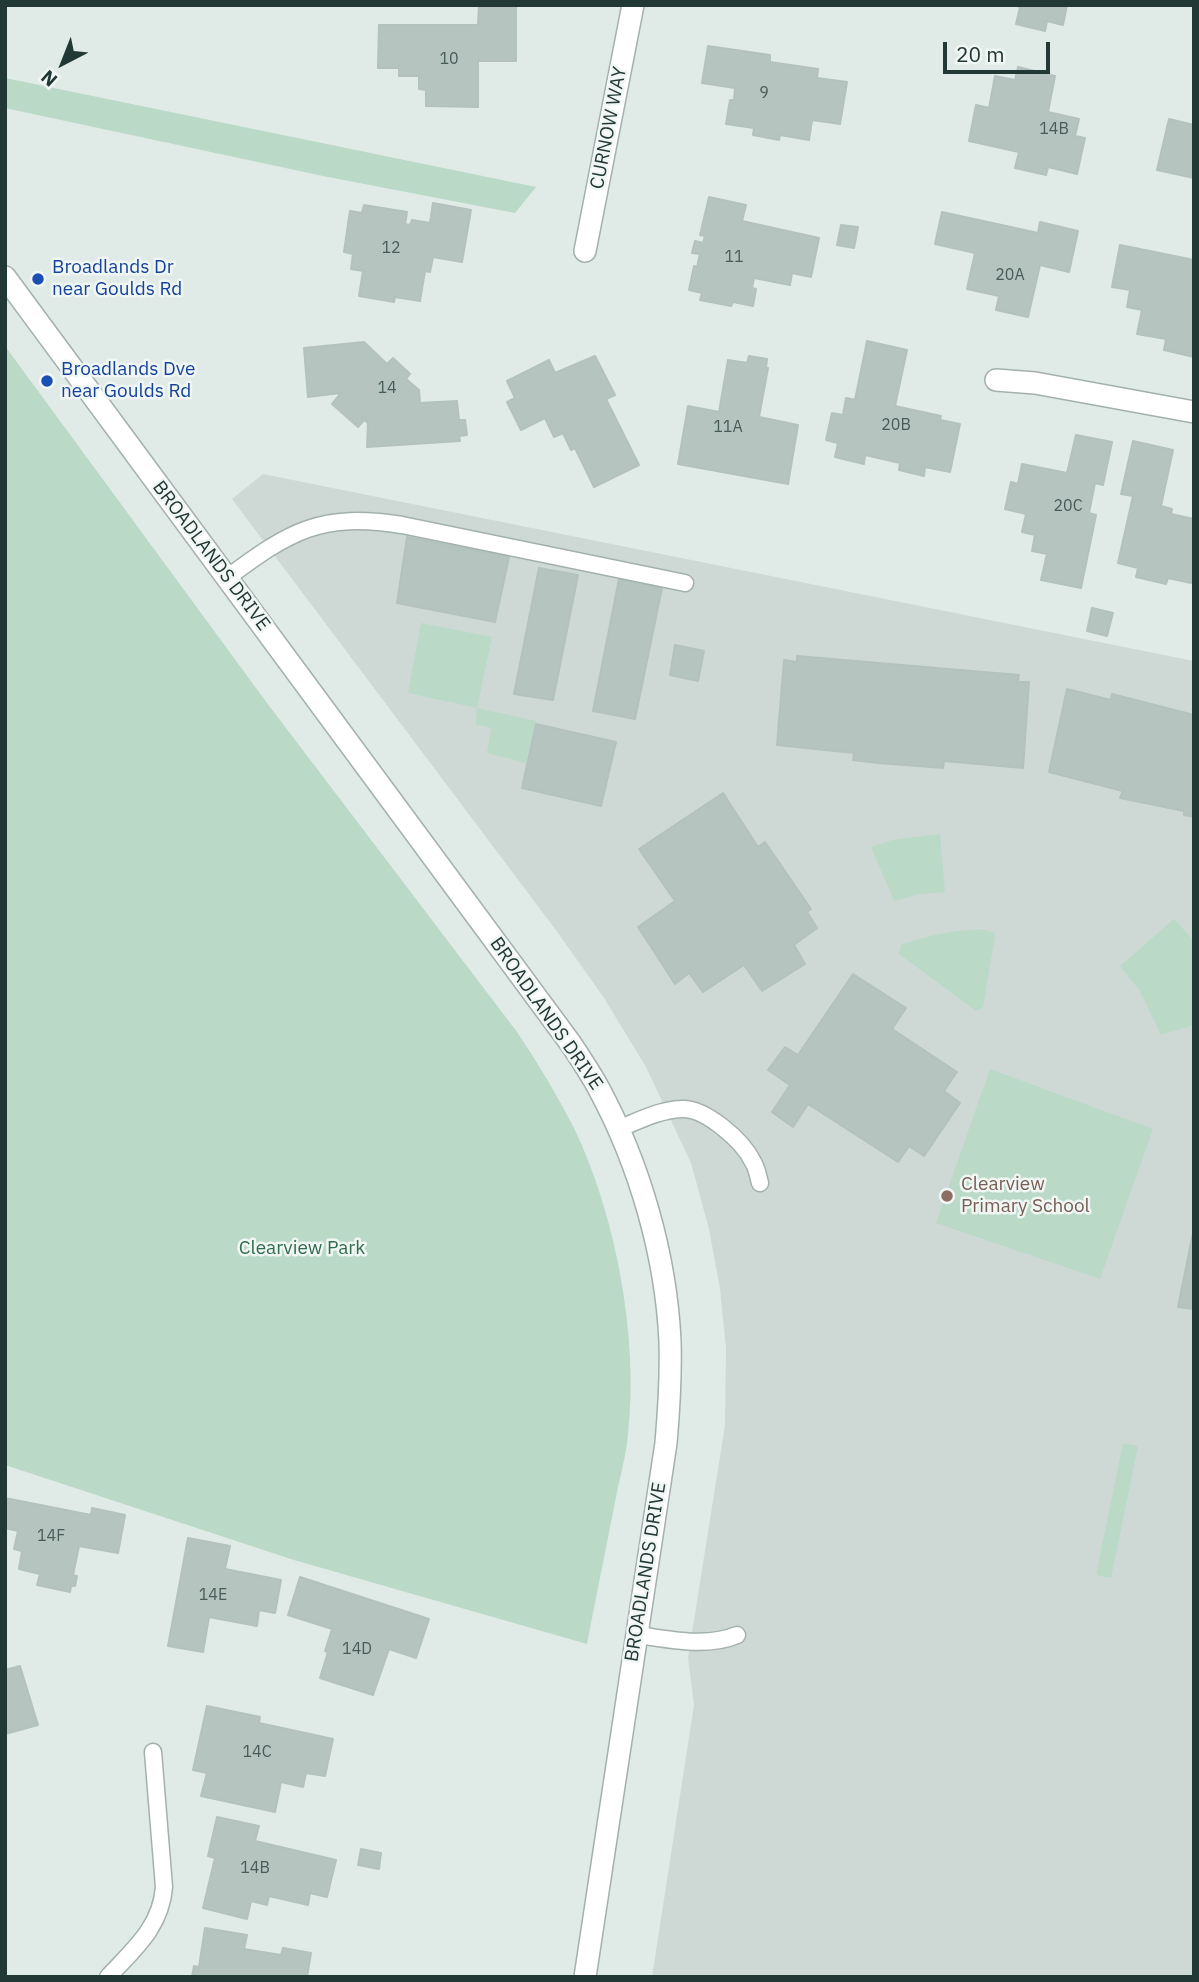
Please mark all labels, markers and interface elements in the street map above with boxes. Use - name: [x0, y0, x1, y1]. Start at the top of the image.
- north arrow: [28, 28, 98, 98]
- scale bar: [947, 28, 1054, 72]
- text: 20 m: [956, 40, 1005, 68]
- house number: 10: [439, 49, 459, 69]
- text: N: [36, 65, 62, 92]
- street label: CURNOW WAY: [586, 65, 632, 191]
- house number: 9: [759, 83, 769, 103]
- house number: 14B: [1039, 119, 1069, 139]
- house number: 12: [381, 238, 401, 258]
- house number: 11: [724, 247, 744, 267]
- place label: Broadlands Dr near Goulds Rd: [52, 257, 182, 301]
- house number: 20A: [995, 265, 1025, 285]
- marker: Broadlands Dr near Goulds Rd: [30, 271, 46, 287]
- place label: Broadlands Dve near Goulds Rd: [61, 359, 195, 403]
- marker: Broadlands Dve near Goulds Rd: [39, 373, 55, 389]
- house number: 14: [377, 378, 397, 398]
- house number: 20B: [881, 415, 911, 435]
- house number: 11A: [713, 417, 743, 437]
- street label: BROADLANDS DRIVE: [147, 477, 275, 635]
- house number: 20C: [1053, 496, 1083, 516]
- street label: BROADLANDS DRIVE: [485, 933, 607, 1095]
- place label: Clearview Primary School: [961, 1174, 1090, 1218]
- marker: Clearview Primary School: [939, 1188, 955, 1204]
- park label: Clearview Park: [239, 1238, 365, 1260]
- street label: BROADLANDS DRIVE: [621, 1481, 671, 1663]
- house number: 14F: [37, 1526, 65, 1546]
- house number: 14E: [199, 1585, 227, 1605]
- house number: 14D: [342, 1639, 372, 1659]
- house number: 14C: [242, 1742, 272, 1762]
- house number: 14B: [240, 1858, 270, 1878]

